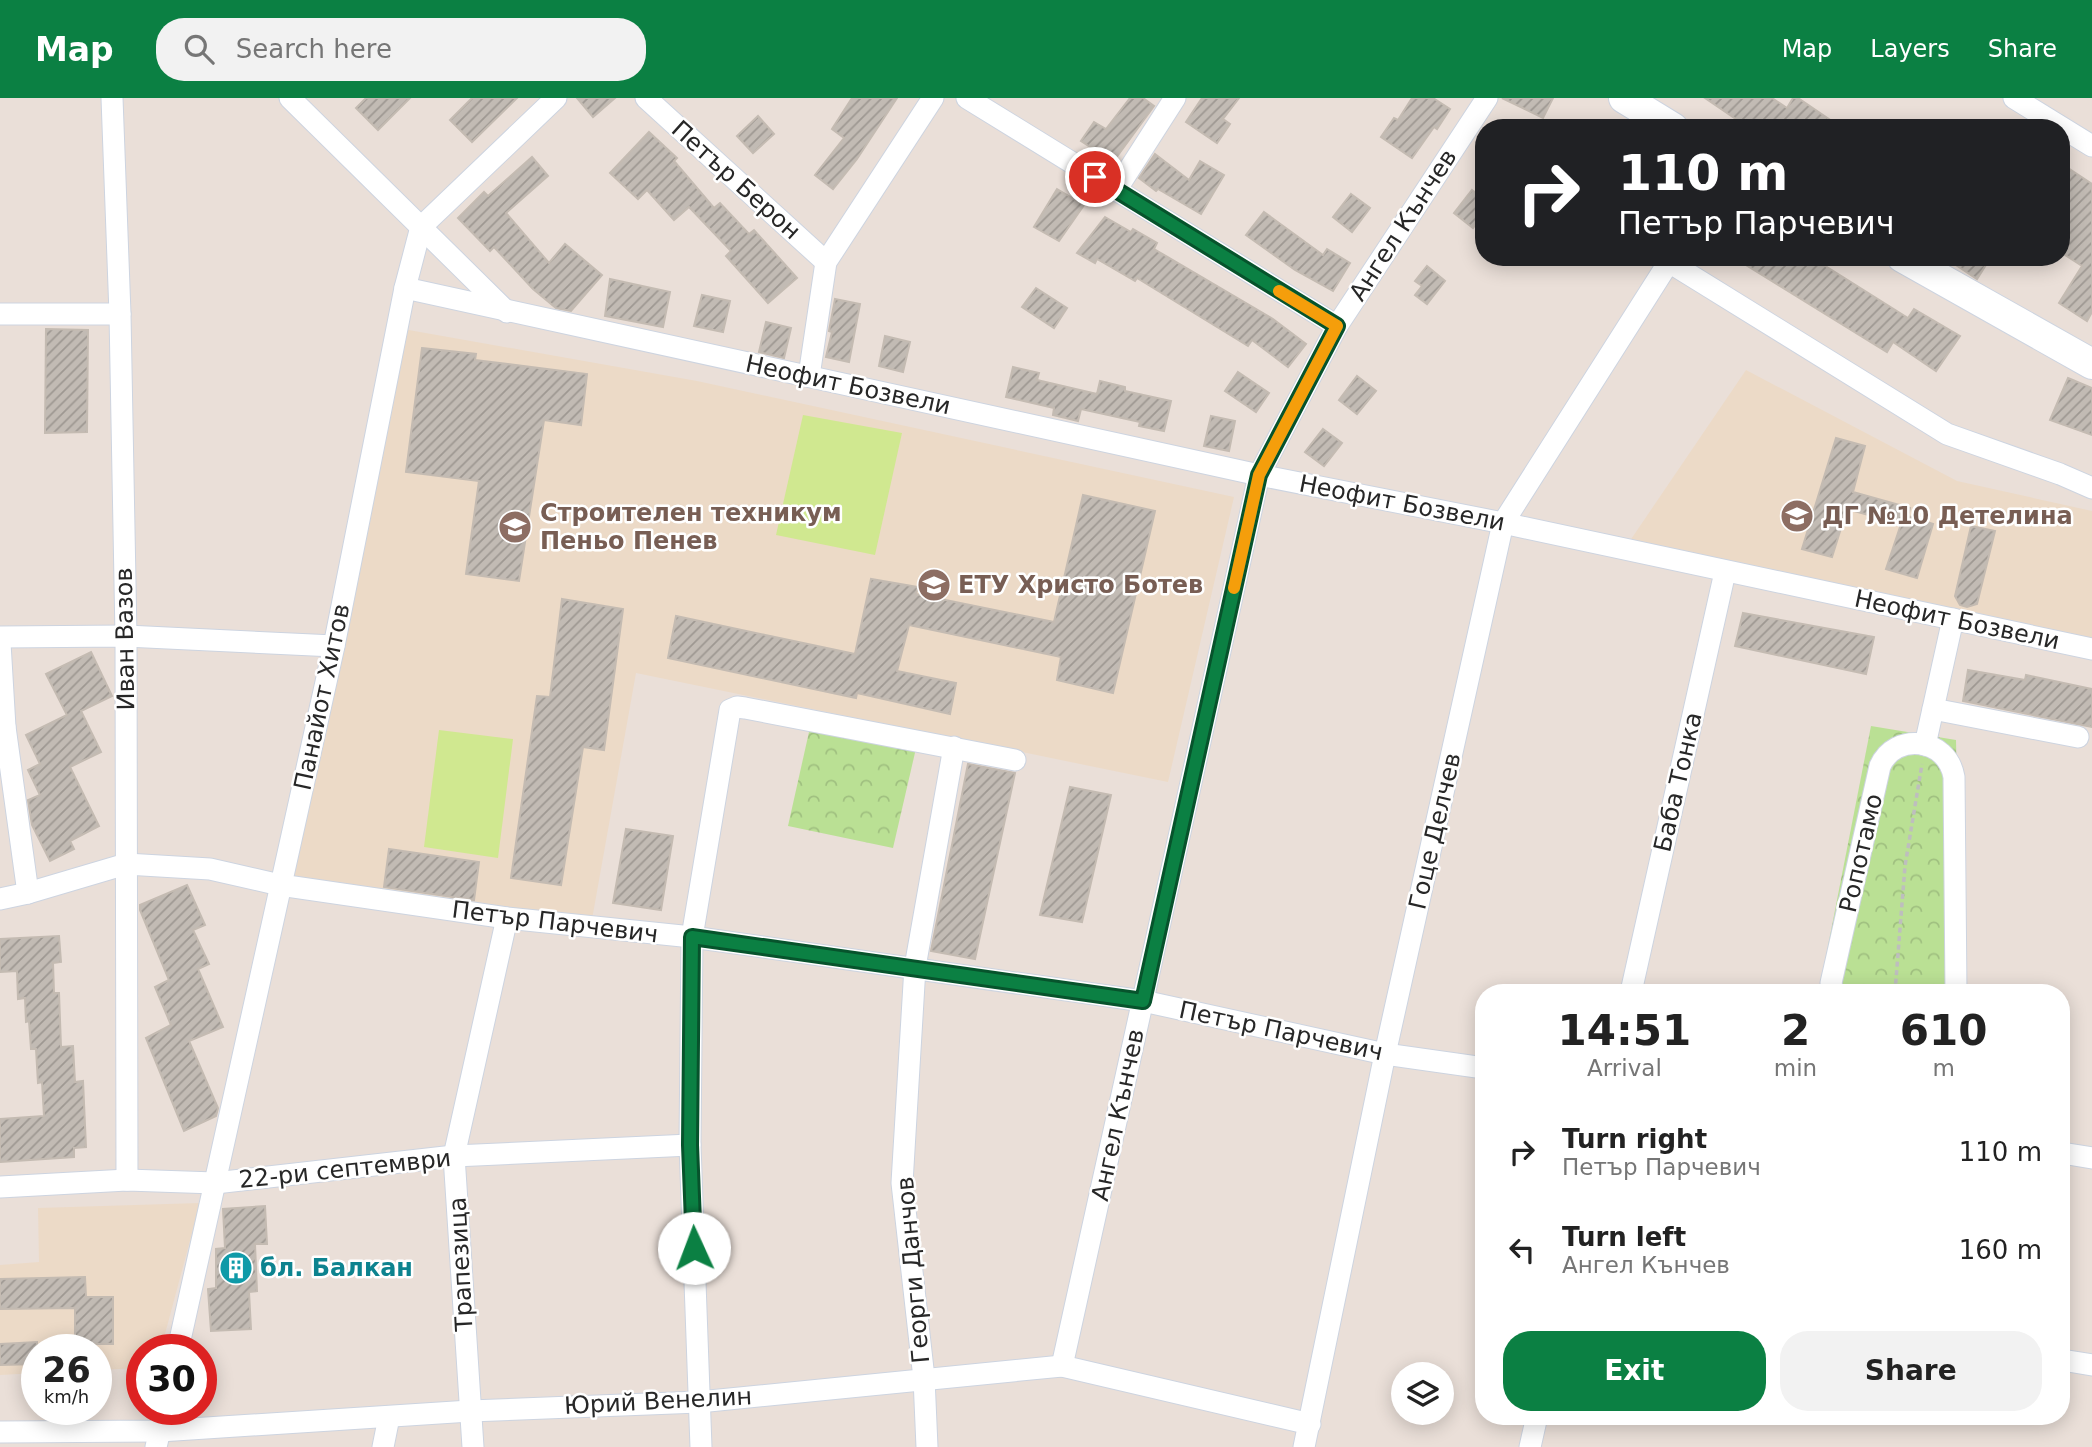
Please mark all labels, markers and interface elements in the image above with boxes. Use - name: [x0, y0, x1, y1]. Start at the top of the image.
- search box: [156, 18, 646, 81]
- text: Map: [35, 30, 114, 69]
- icon: search: [180, 30, 218, 68]
- text: Search here: [236, 34, 392, 64]
- text: Map: [1782, 35, 1832, 63]
- text: Layers: [1870, 35, 1950, 63]
- text: Share: [1988, 35, 2057, 63]
- street label: Петър Берон: [666, 115, 806, 245]
- street label: Ангел Кънчев: [1344, 144, 1462, 306]
- text: 110 m: [1618, 145, 1788, 202]
- pin: [1065, 147, 1125, 207]
- icon: right: [1503, 147, 1594, 238]
- icon: arrive: [1076, 158, 1114, 196]
- text: Петър Парчевич: [1618, 204, 1895, 242]
- street label: Неофит Бозвели: [743, 350, 953, 420]
- street label: Неофит Бозвели: [1297, 469, 1507, 537]
- school or university icon: ДГ №10 Детелина: [1778, 497, 1816, 535]
- place label: Строителен техникум Пеньо Пенев: [540, 499, 842, 555]
- place label: ДГ №10 Детелина: [1822, 502, 2073, 530]
- school or university icon: Строителен техникум Пеньо Пенев: [496, 508, 534, 546]
- school or university icon: ЕТУ Христо Ботев: [915, 566, 953, 604]
- street label: Иван Вазов: [110, 567, 140, 711]
- place label: ЕТУ Христо Ботев: [958, 571, 1203, 599]
- street label: Неофит Бозвели: [1852, 585, 2062, 655]
- street label: Панайот Хитов: [289, 601, 355, 793]
- street label: Баба Тонка: [1648, 709, 1708, 855]
- street label: Гоце Делчев: [1403, 750, 1467, 912]
- street label: Ропотамо: [1834, 791, 1888, 915]
- street label: Петър Парчевич: [450, 895, 660, 949]
- street label: Петър Парчевич: [1177, 996, 1385, 1066]
- text: 14:51: [1558, 1006, 1691, 1055]
- text: 2: [1781, 1006, 1810, 1055]
- text: 610: [1900, 1006, 1987, 1055]
- street label: Ангел Кънчев: [1086, 1026, 1150, 1204]
- text: Arrival: [1587, 1055, 1662, 1081]
- text: min: [1774, 1055, 1817, 1081]
- text: m: [1932, 1055, 1955, 1081]
- text: Turn right: [1562, 1124, 1707, 1154]
- icon: right: [1503, 1133, 1541, 1171]
- text: 110 m: [1959, 1137, 2042, 1167]
- street label: 22-ри септември: [238, 1144, 452, 1194]
- text: Петър Парчевич: [1562, 1154, 1761, 1180]
- street label: Георги Данчов: [891, 1175, 935, 1365]
- street label: Трапезица: [444, 1196, 479, 1333]
- position arrow: [657, 1211, 731, 1285]
- text: Turn left: [1562, 1222, 1686, 1252]
- icon: left: [1503, 1231, 1541, 1269]
- text: 160 m: [1959, 1235, 2042, 1265]
- building icon: бл. Балкан: [217, 1249, 255, 1287]
- text: Ангел Кънчев: [1562, 1252, 1730, 1278]
- place label: бл. Балкан: [260, 1254, 413, 1282]
- button: Exit: [1503, 1331, 1766, 1411]
- button: Share: [1780, 1331, 2042, 1411]
- speed limit sign: 30: [126, 1334, 217, 1425]
- text: 26: [42, 1350, 91, 1390]
- map controls: [1391, 1362, 1454, 1425]
- button: layers: [1391, 1362, 1454, 1425]
- street label: Юрий Венелин: [563, 1382, 753, 1420]
- text: km/h: [44, 1386, 89, 1407]

